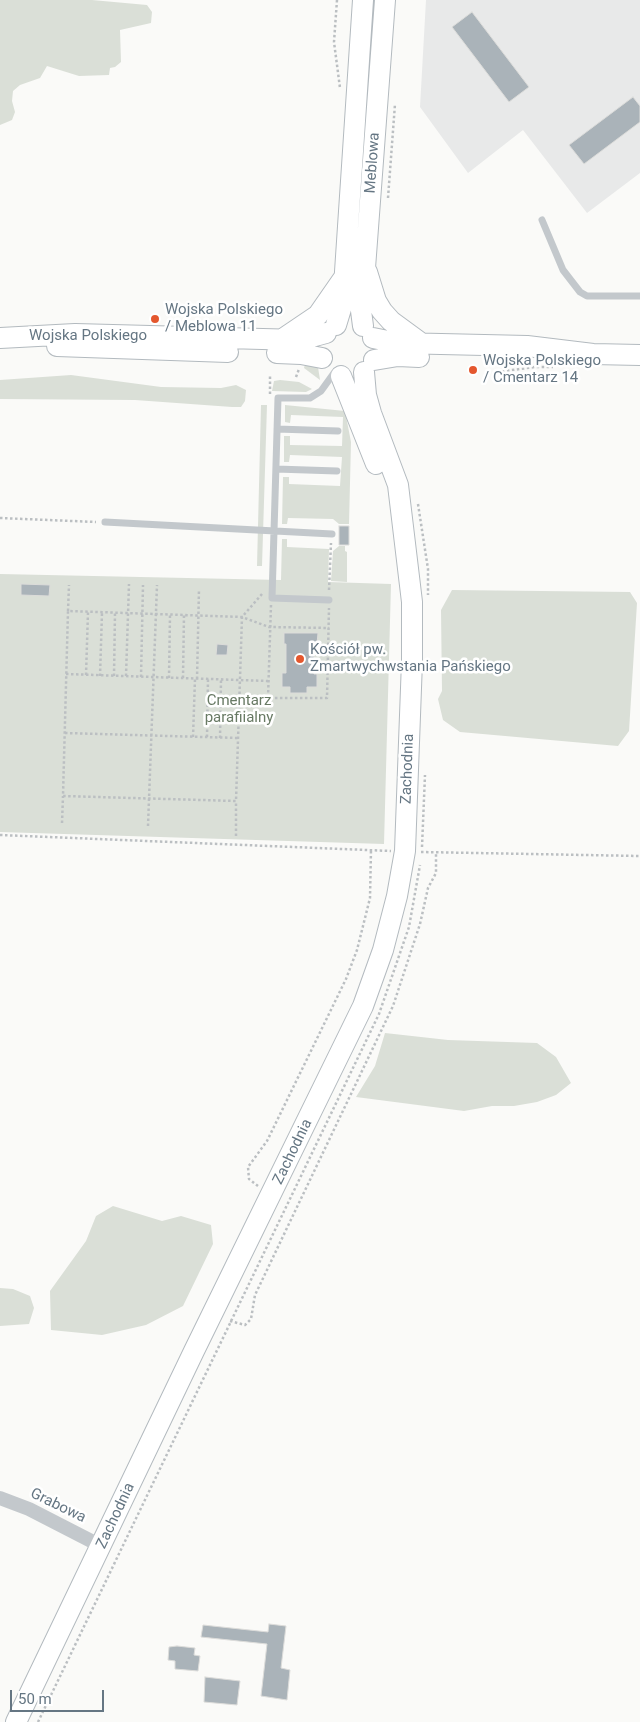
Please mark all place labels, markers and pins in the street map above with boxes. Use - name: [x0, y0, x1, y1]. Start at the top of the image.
- place label: Wojska Polskiego / Meblowa 11: [165, 301, 283, 336]
- marker: Wojska Polskiego / Meblowa 11: [149, 313, 161, 325]
- place label: Wojska Polskiego / Cmentarz 14: [483, 352, 601, 387]
- marker: Wojska Polskiego / Cmentarz 14: [467, 364, 479, 376]
- place label: Kościół pw. Zmartwychwstania Pańskiego: [310, 641, 511, 676]
- marker: Kościół pw. Zmartwychwstania Pańskiego: [294, 653, 306, 665]

